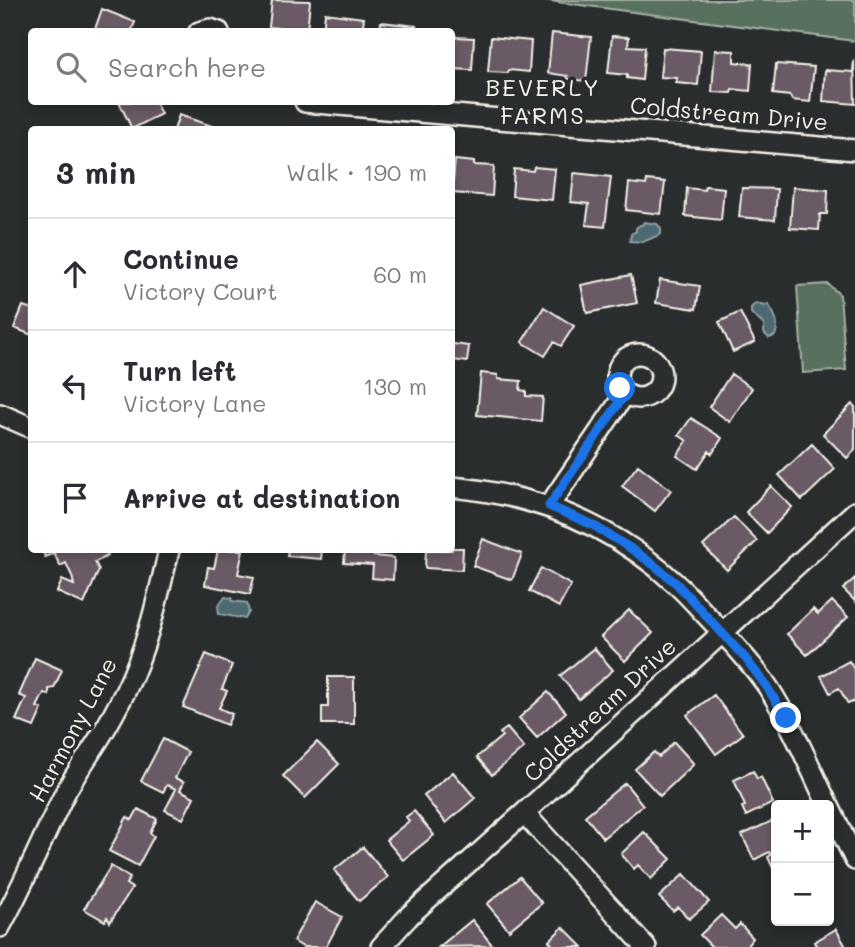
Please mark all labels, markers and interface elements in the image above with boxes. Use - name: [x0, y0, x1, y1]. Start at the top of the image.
- search box: [28, 28, 455, 105]
- icon: search: [52, 48, 90, 86]
- text: Search here: [108, 50, 266, 84]
- district label: BEVERLY FARMS: [485, 71, 601, 130]
- street label: Coldstream Drive: [629, 89, 829, 137]
- text: 3 min: [56, 152, 136, 192]
- text: Walk · 190 m: [286, 157, 427, 187]
- text: Continue: [123, 242, 239, 276]
- icon: ahead: [56, 255, 94, 293]
- text: 60 m: [373, 259, 427, 289]
- text: Victory Court: [123, 276, 277, 306]
- text: Turn left: [123, 354, 236, 388]
- icon: left: [56, 367, 94, 405]
- text: 130 m: [363, 371, 427, 401]
- route start: [604, 372, 635, 403]
- text: Victory Lane: [123, 388, 266, 418]
- icon: arrive: [56, 479, 94, 517]
- text: Arrive at destination: [123, 481, 400, 515]
- street label: Coldstream Drive: [517, 631, 682, 788]
- street label: Harmony Lane: [21, 652, 123, 807]
- route end: [770, 702, 801, 733]
- map controls: [771, 800, 834, 926]
- button: +: [771, 800, 834, 863]
- button: −: [771, 863, 834, 926]

